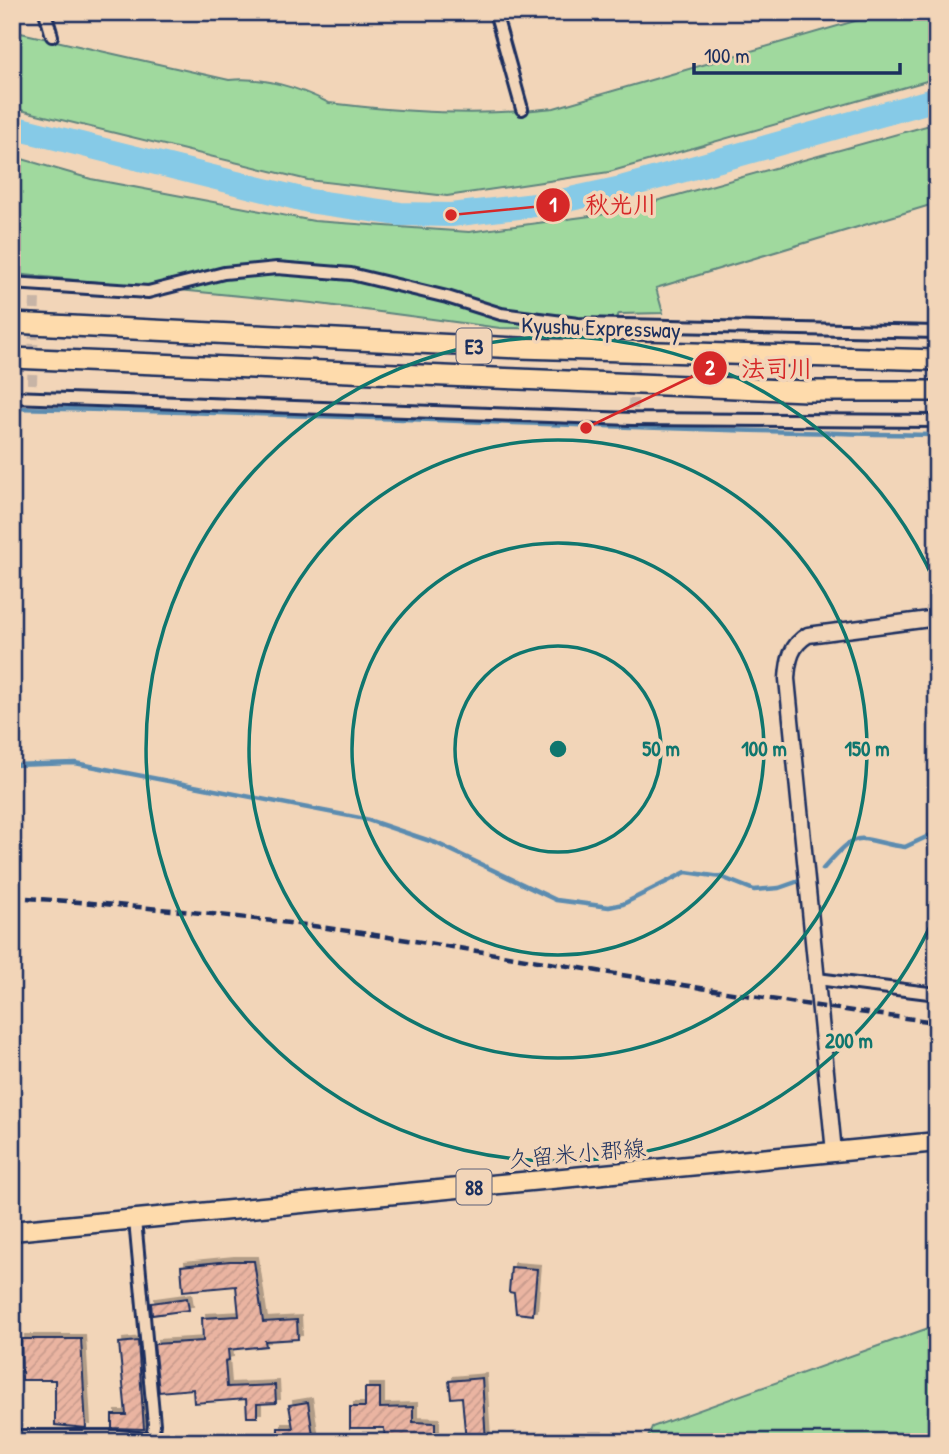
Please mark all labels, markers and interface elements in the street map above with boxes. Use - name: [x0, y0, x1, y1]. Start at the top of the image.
- scale bar: [694, 32, 900, 76]
- text: 100 m: [704, 41, 750, 70]
- callout: 秋光川: [536, 183, 671, 228]
- text: 秋光川: [585, 188, 657, 220]
- text: 1: [549, 190, 557, 219]
- street label: Kyushu Expressway: [521, 309, 681, 345]
- road number: E3: [456, 328, 491, 364]
- callout: 法司川: [692, 346, 827, 391]
- text: 法司川: [741, 352, 813, 384]
- text: 2: [705, 353, 715, 382]
- text: 50 m: [642, 734, 680, 763]
- text: 100 m: [741, 734, 787, 763]
- text: 150 m: [844, 734, 890, 763]
- centre of rings: [546, 737, 570, 761]
- text: 200 m: [825, 1026, 873, 1055]
- street label: 久留米小郡線: [507, 1132, 647, 1174]
- road number: 88: [456, 1170, 491, 1204]

